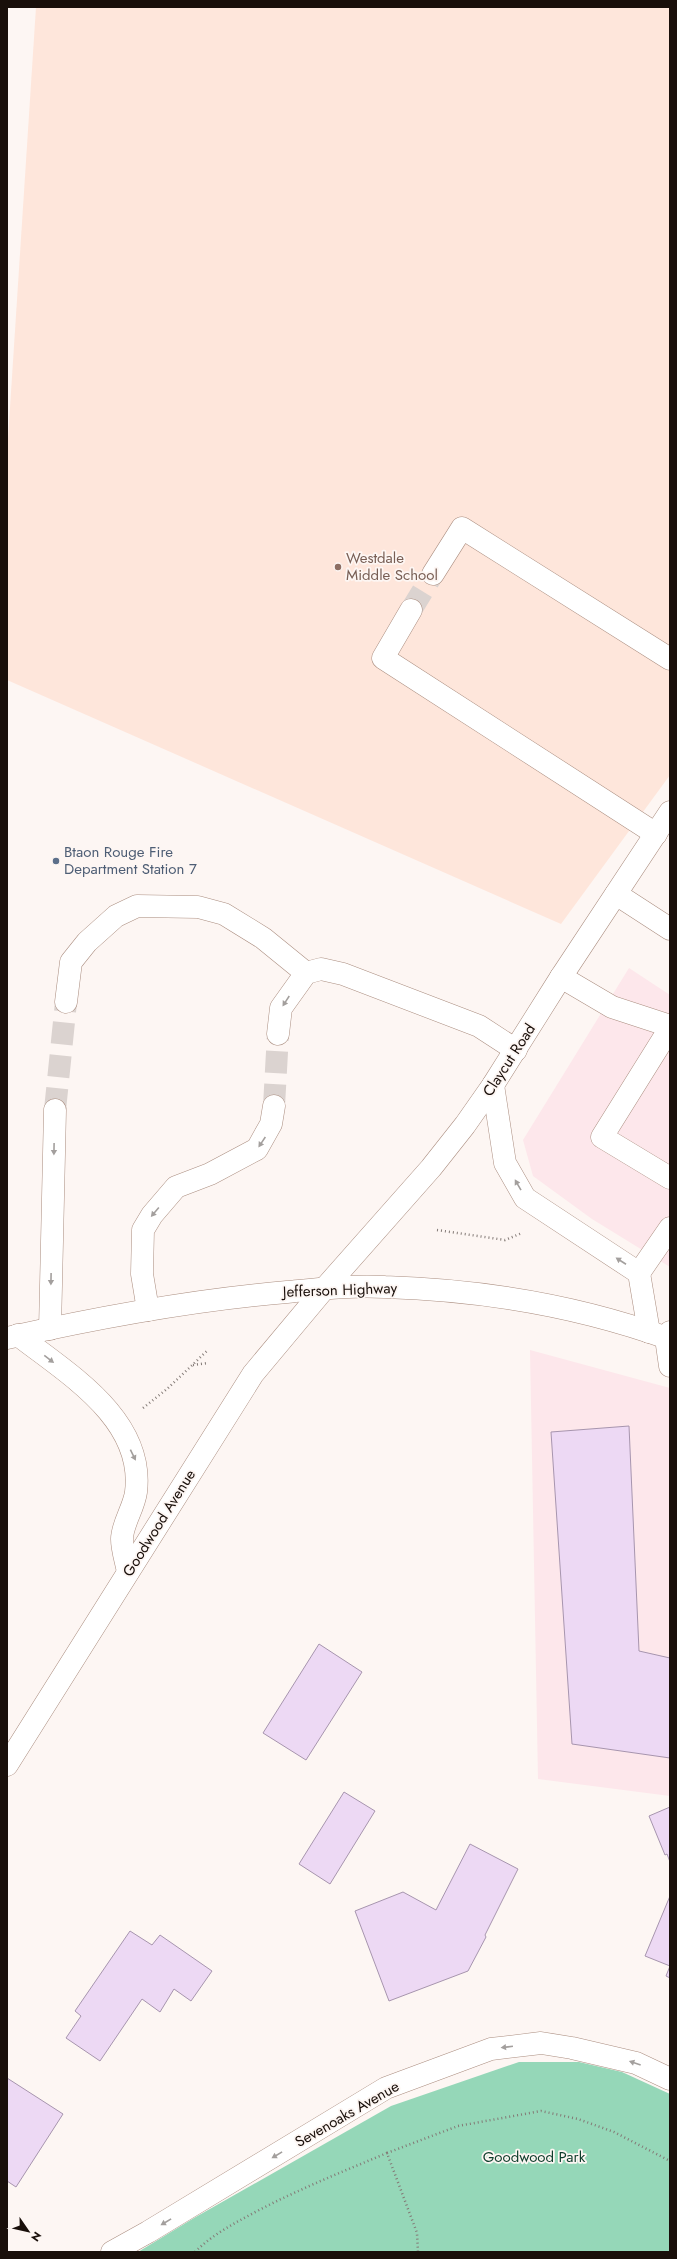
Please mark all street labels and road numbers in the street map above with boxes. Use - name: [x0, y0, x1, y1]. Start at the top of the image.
- street label: Claycut Road: [477, 1019, 541, 1101]
- street label: Jefferson Highway: [280, 1277, 398, 1303]
- street label: Goodwood Avenue: [117, 1465, 201, 1581]
- street label: Sevenoaks Avenue: [291, 2075, 403, 2153]

